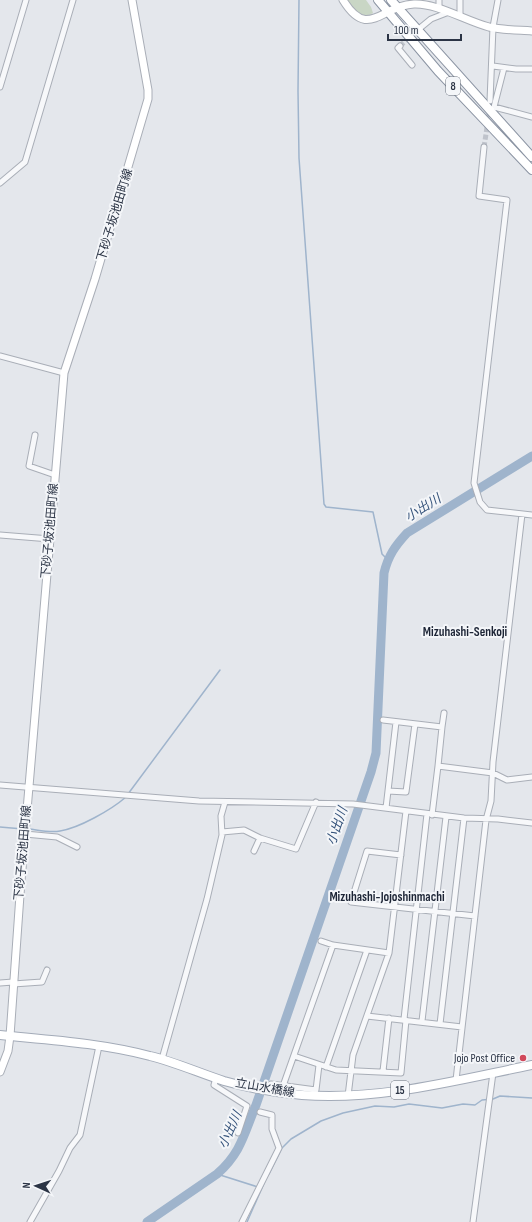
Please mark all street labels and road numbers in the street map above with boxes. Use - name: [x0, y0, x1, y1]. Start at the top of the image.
- road number: 8: [446, 77, 460, 95]
- street label: 下砂子坂池田町線: [94, 167, 136, 263]
- street label: 下砂子坂池田町線: [38, 483, 62, 579]
- street label: 下砂子坂池田町線: [11, 805, 35, 901]
- street label: 立山水橋線: [234, 1075, 296, 1101]
- road number: 15: [391, 1081, 409, 1099]

